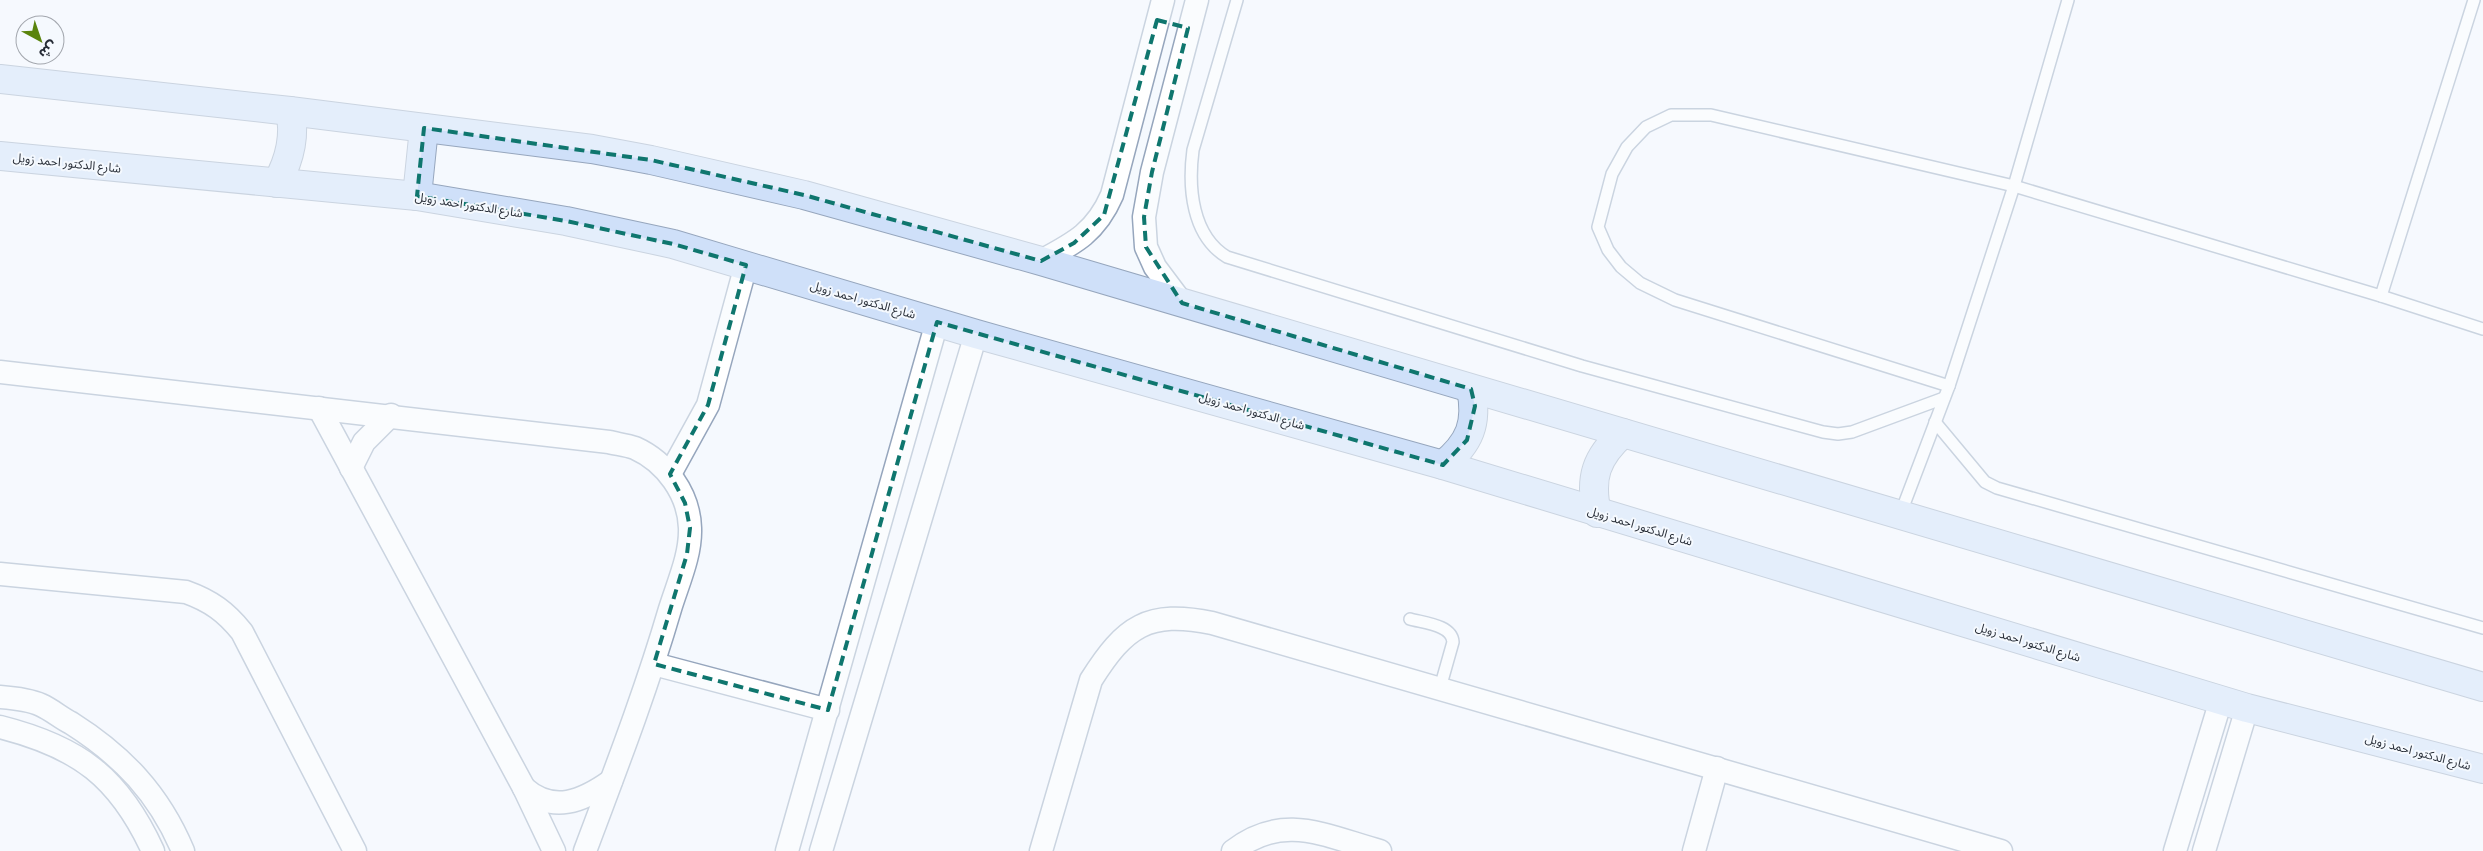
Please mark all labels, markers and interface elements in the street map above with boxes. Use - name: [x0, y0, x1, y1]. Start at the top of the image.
- north arrow: [15, 15, 65, 65]
- text: ش: [36, 38, 61, 62]
- street label: شارع الدكتور احمد زويل: [12, 150, 122, 178]
- street label: شارع الدكتور احمد زويل: [414, 190, 524, 222]
- street label: شارع الدكتور احمد زويل: [808, 278, 917, 324]
- street label: شارع الدكتور احمد زويل: [1197, 389, 1306, 435]
- street label: شارع الدكتور احمد زويل: [1585, 503, 1694, 551]
- street label: شارع الدكتور احمد زويل: [1973, 619, 2082, 667]
- street label: شارع الدكتور احمد زويل: [2363, 731, 2472, 775]

